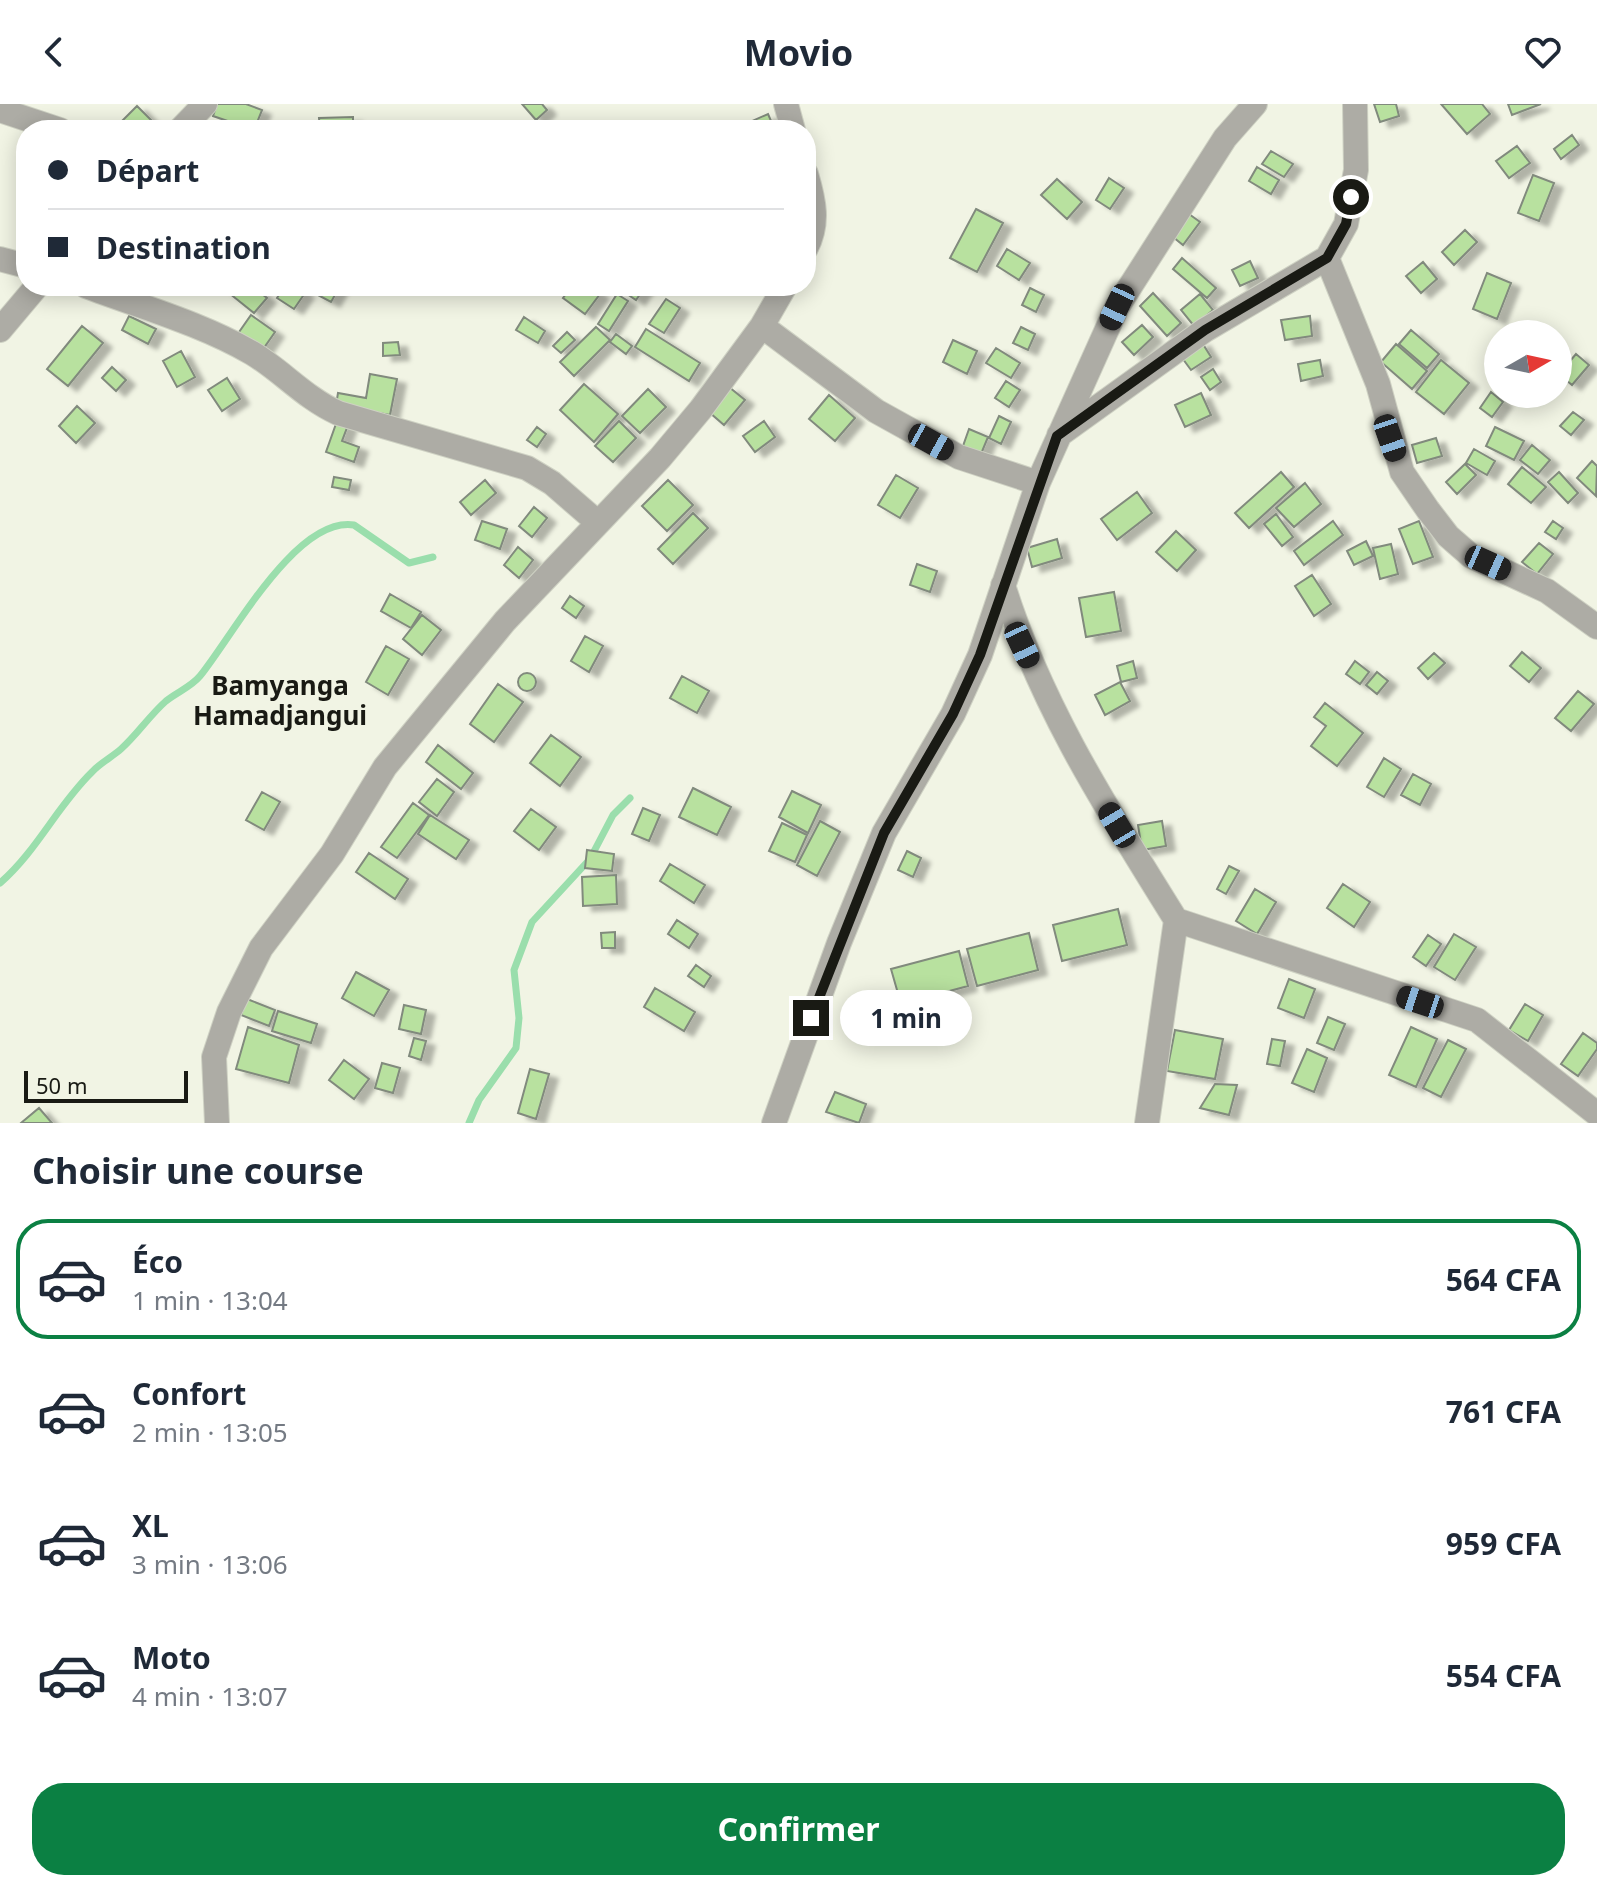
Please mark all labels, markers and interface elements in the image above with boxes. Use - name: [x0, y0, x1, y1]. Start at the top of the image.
- text: Movio: [744, 28, 853, 77]
- icon: back: [32, 30, 76, 74]
- icon: heart: [1521, 30, 1565, 74]
- text: Départ: [96, 150, 199, 191]
- route start: [1333, 179, 1369, 215]
- text: Destination: [96, 227, 271, 268]
- car: [1096, 280, 1138, 334]
- north arrow: [1484, 320, 1572, 408]
- map controls: [1484, 320, 1572, 408]
- car: [1371, 411, 1409, 465]
- car: [904, 420, 958, 464]
- car: [1461, 542, 1515, 584]
- car: [1001, 618, 1043, 672]
- district label: Bamyanga Hamadjangui: [193, 667, 367, 733]
- car: [1094, 798, 1140, 852]
- car: [1393, 983, 1447, 1021]
- callout: 1 min: [839, 990, 971, 1046]
- route end: [793, 1000, 829, 1036]
- text: 1 min: [870, 1000, 942, 1036]
- scale bar: [24, 1067, 188, 1103]
- text: 50 m: [36, 1070, 87, 1100]
- text: Choisir une course: [32, 1146, 364, 1195]
- text: Éco: [132, 1241, 183, 1282]
- icon: car: [36, 1243, 108, 1315]
- text: 564 CFA: [1446, 1259, 1561, 1300]
- text: 1 min · 13:04: [132, 1282, 288, 1318]
- text: Confort: [132, 1373, 246, 1414]
- icon: car: [36, 1375, 108, 1447]
- text: 761 CFA: [1446, 1391, 1561, 1432]
- text: 2 min · 13:05: [132, 1414, 288, 1450]
- text: XL: [132, 1505, 169, 1546]
- icon: car: [36, 1507, 108, 1579]
- text: 959 CFA: [1446, 1523, 1561, 1564]
- text: 3 min · 13:06: [132, 1546, 288, 1582]
- text: Moto: [132, 1637, 211, 1678]
- icon: car: [36, 1639, 108, 1711]
- text: 554 CFA: [1446, 1655, 1561, 1696]
- text: 4 min · 13:07: [132, 1678, 288, 1714]
- button: Confirmer: [32, 1783, 1565, 1875]

